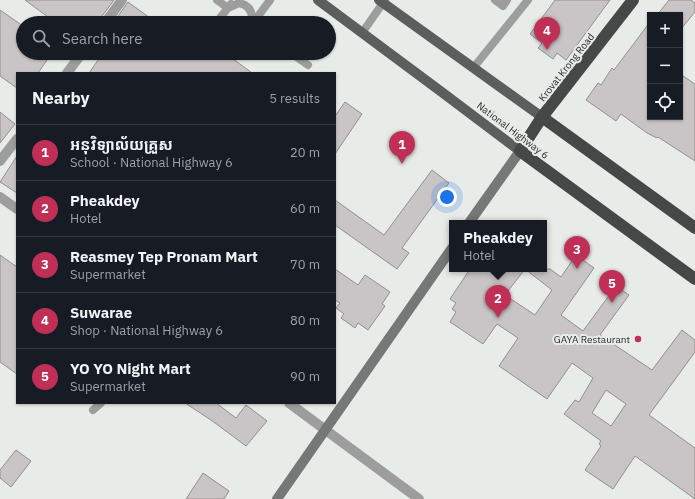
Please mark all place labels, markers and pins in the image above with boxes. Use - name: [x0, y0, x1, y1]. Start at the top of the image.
- pin: 4: [534, 17, 560, 50]
- pin: 1: [389, 131, 415, 164]
- pin: 3: [564, 236, 590, 269]
- pin: 5: [599, 270, 625, 303]
- pin: 2: [485, 285, 511, 318]
- place label: GAYA Restaurant: [554, 333, 630, 346]
- marker: GAYA Restaurant: [633, 334, 643, 344]

